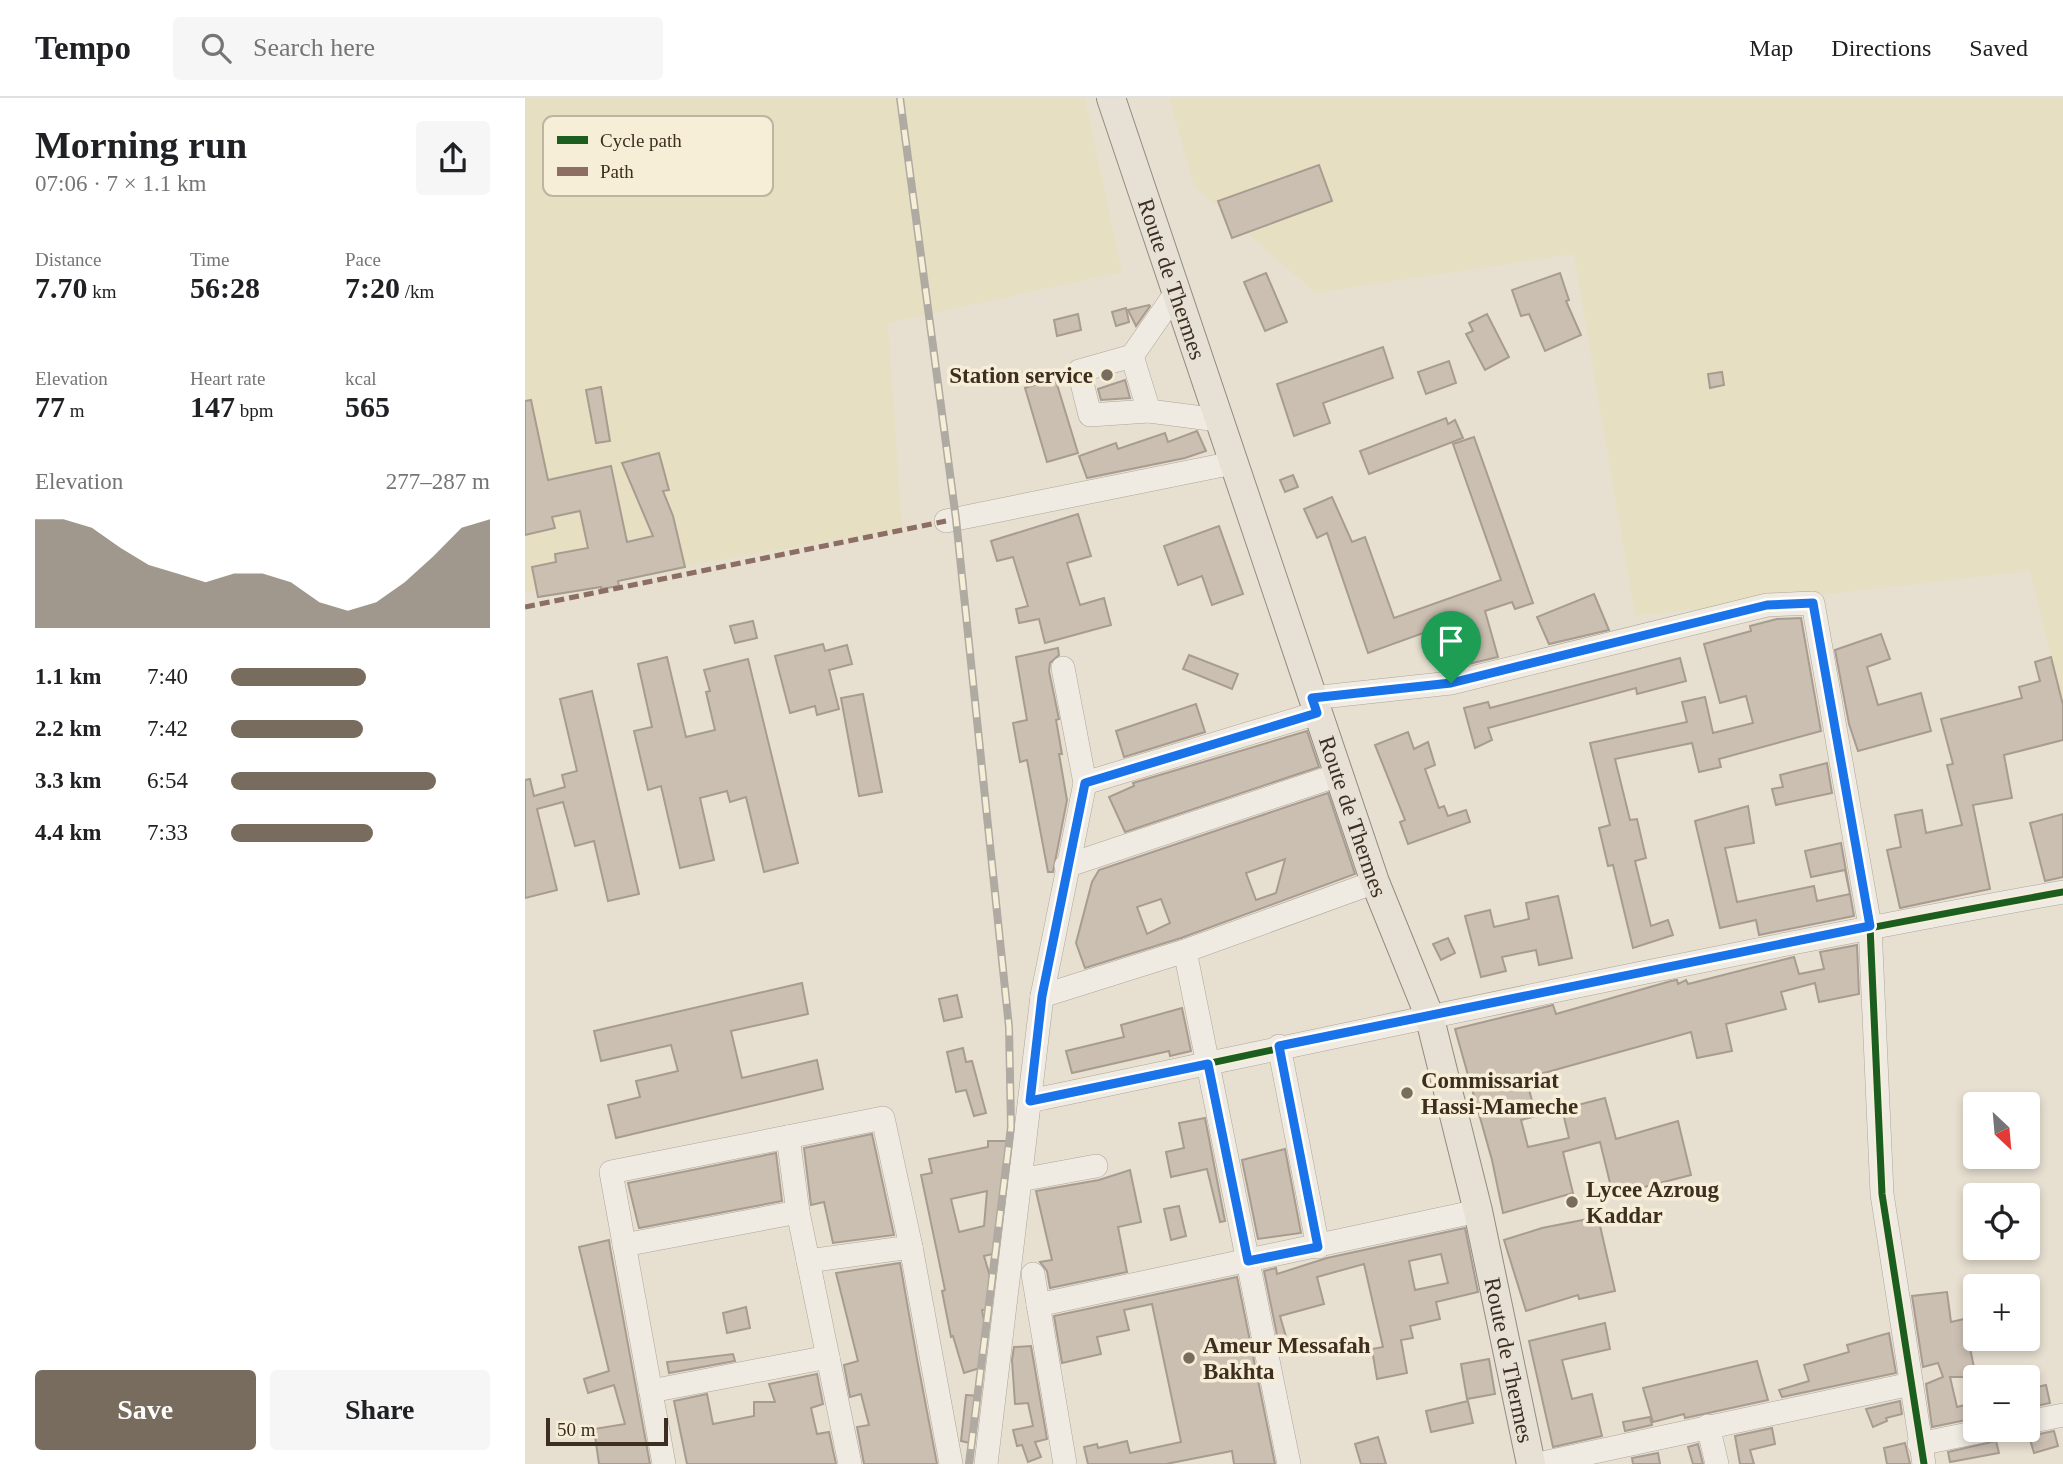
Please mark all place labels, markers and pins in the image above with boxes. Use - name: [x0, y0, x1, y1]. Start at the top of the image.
- place label: Station service: [949, 363, 1093, 388]
- marker: Station service: [1099, 367, 1115, 383]
- pin: [1421, 611, 1481, 683]
- place label: Commissariat Hassi-Mameche: [1421, 1068, 1578, 1119]
- marker: Commissariat Hassi-Mameche: [1399, 1085, 1415, 1101]
- place label: Lycee Azroug Kaddar: [1586, 1177, 1720, 1228]
- marker: Lycee Azroug Kaddar: [1564, 1194, 1580, 1210]
- place label: Ameur Messafah Bakhta: [1203, 1333, 1371, 1384]
- marker: Ameur Messafah Bakhta: [1181, 1350, 1197, 1366]

